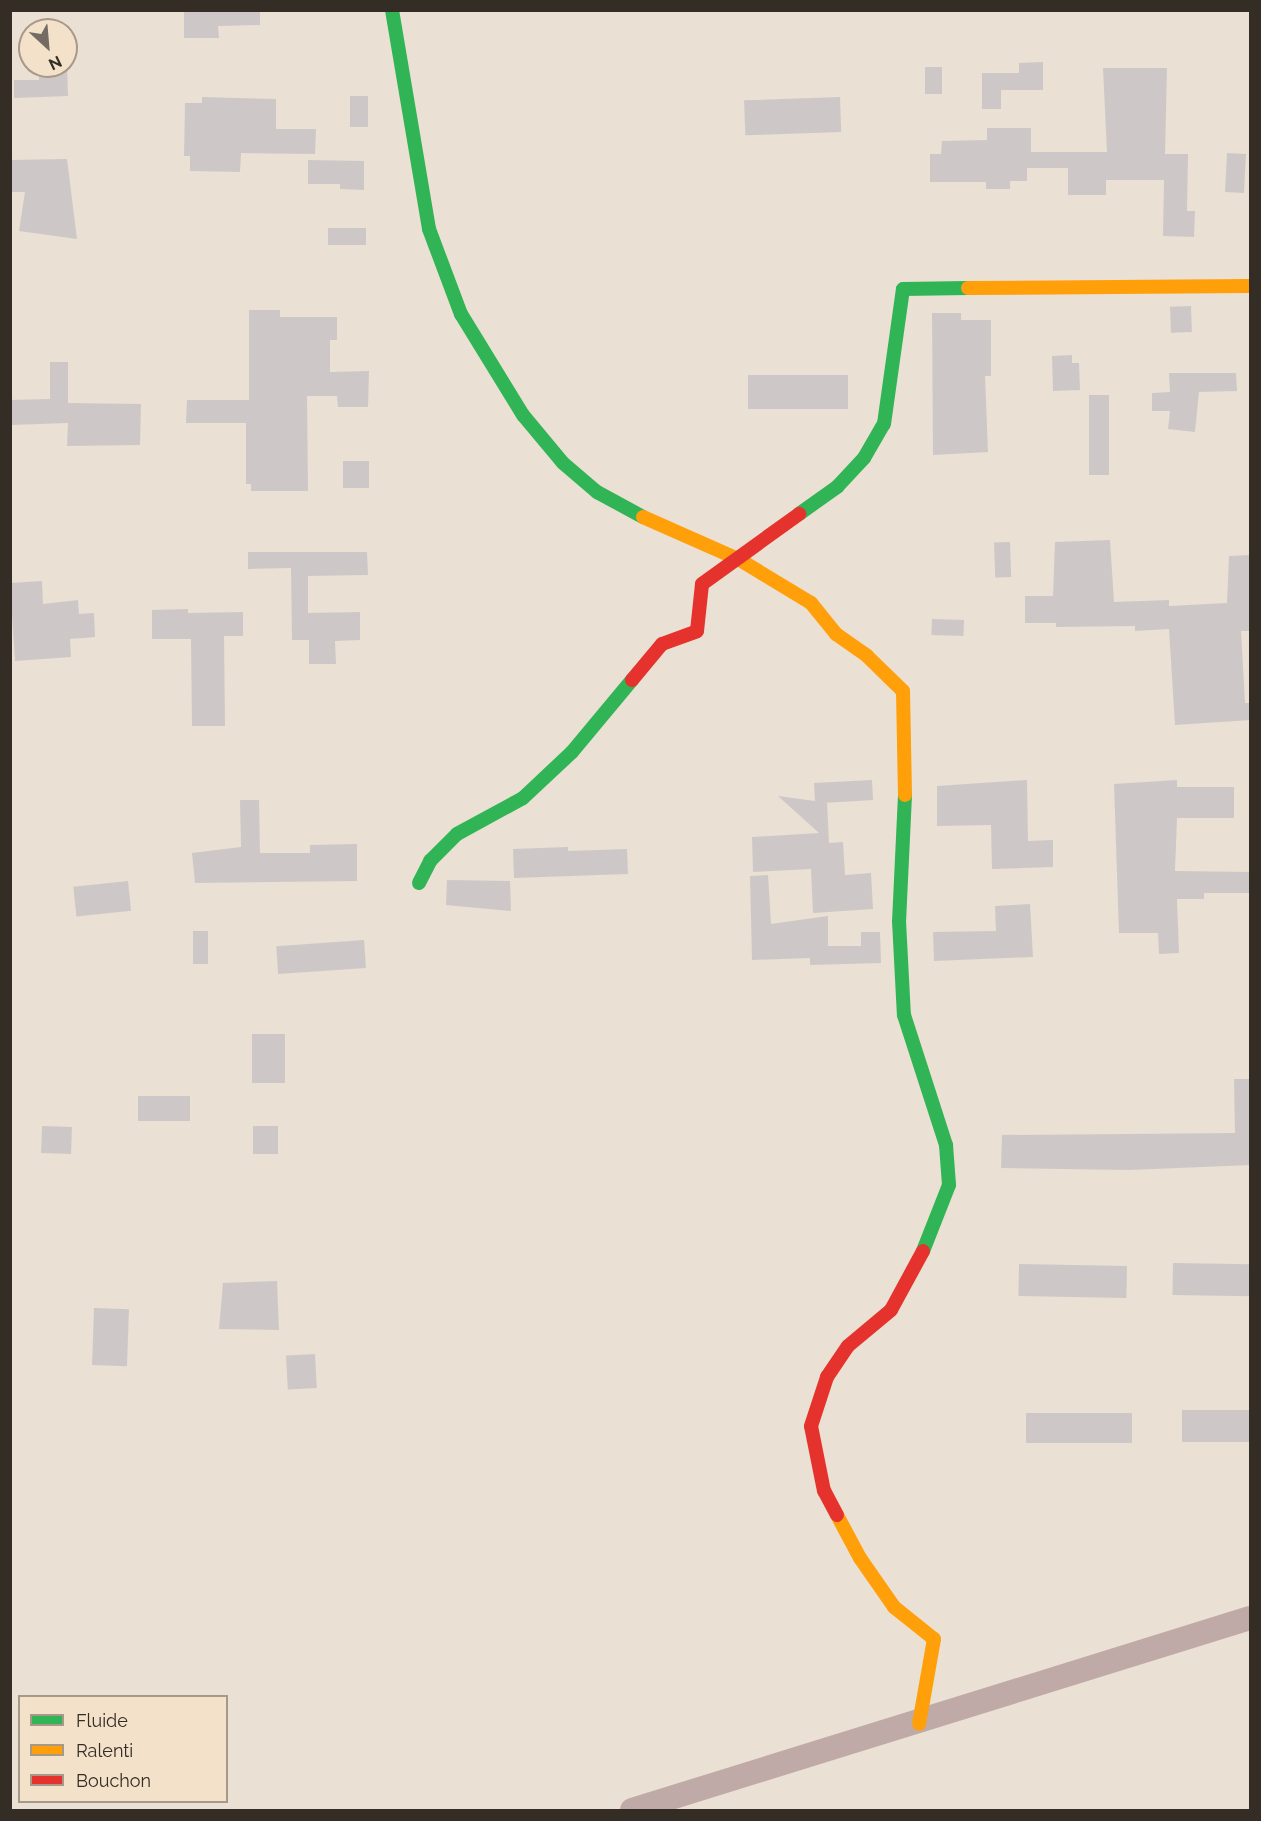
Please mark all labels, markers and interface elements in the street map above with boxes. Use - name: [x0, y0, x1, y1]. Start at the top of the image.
- north arrow: [18, 18, 78, 78]
- text: N: [46, 52, 65, 74]
- legend: [18, 1695, 228, 1803]
- text: Fluide: [76, 1710, 128, 1731]
- text: Ralenti: [76, 1740, 133, 1761]
- text: Bouchon: [76, 1770, 151, 1791]

